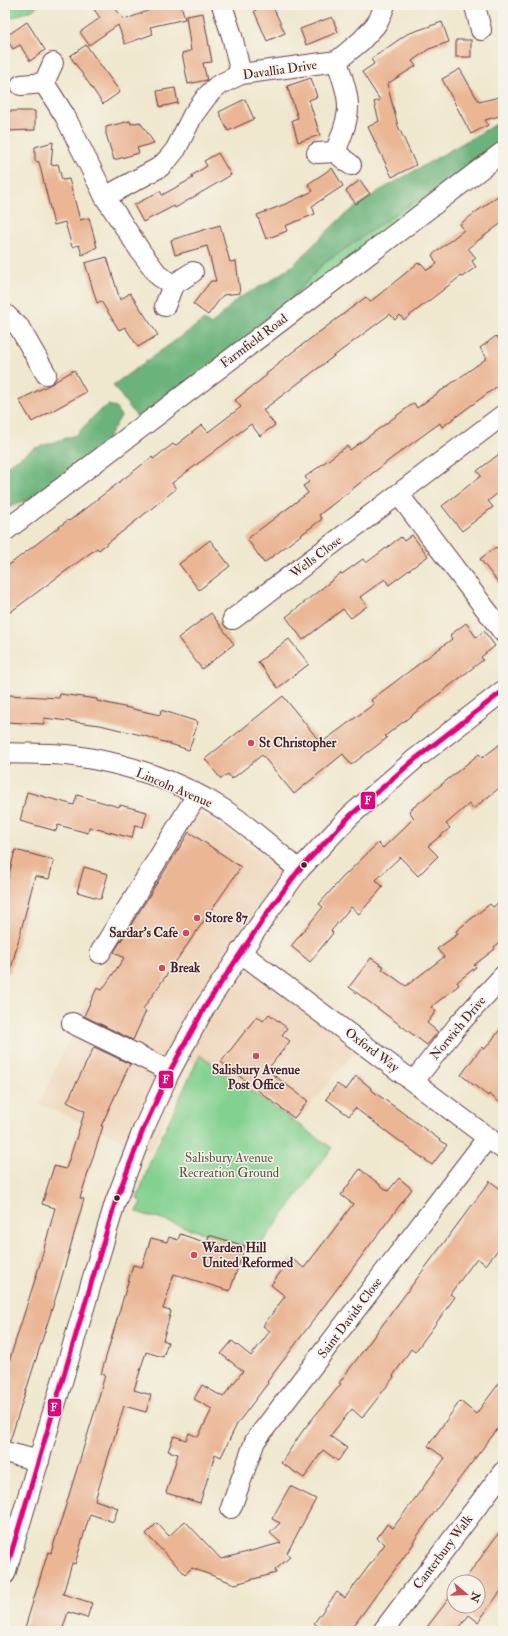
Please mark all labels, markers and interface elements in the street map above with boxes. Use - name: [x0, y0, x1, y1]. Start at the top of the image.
- street label: Davallia Drive: [242, 57, 319, 83]
- street label: Farmfield Road: [217, 310, 291, 372]
- street label: Wells Close: [286, 532, 345, 582]
- place label: St Christopher: [259, 735, 337, 752]
- marker: St Christopher: [246, 738, 256, 748]
- street label: Lincoln Avenue: [133, 765, 215, 811]
- line badge: F: [360, 791, 376, 810]
- text: F: [365, 794, 372, 807]
- unlabelled marker: [299, 860, 309, 870]
- place label: Store 87: [205, 910, 249, 926]
- marker: Store 87: [192, 913, 202, 923]
- place label: Sardar's Cafe: [109, 925, 179, 941]
- marker: Sardar's Cafe: [181, 928, 191, 938]
- place label: Break: [170, 960, 201, 976]
- marker: Break: [157, 963, 167, 973]
- street label: Norwich Drive: [427, 992, 490, 1063]
- street label: Oxford Way: [341, 1024, 402, 1077]
- marker: Salisbury Avenue Post Office: [251, 1051, 261, 1061]
- place label: Salisbury Avenue Post Office: [212, 1062, 300, 1093]
- line badge: F: [158, 1070, 174, 1089]
- text: F: [163, 1073, 170, 1086]
- park label: Salisbury Avenue Recreation Ground: [179, 1150, 280, 1181]
- unlabelled marker: [112, 1193, 122, 1203]
- place label: Warden Hill United Reformed: [201, 1240, 294, 1271]
- marker: Warden Hill United Reformed: [189, 1250, 199, 1260]
- street label: Saint Davids Close: [314, 1274, 386, 1361]
- line badge: F: [47, 1398, 62, 1417]
- text: F: [51, 1401, 58, 1414]
- street label: Canterbury Walk: [410, 1511, 478, 1593]
- north arrow: [446, 1574, 486, 1614]
- text: N: [467, 1589, 483, 1605]

